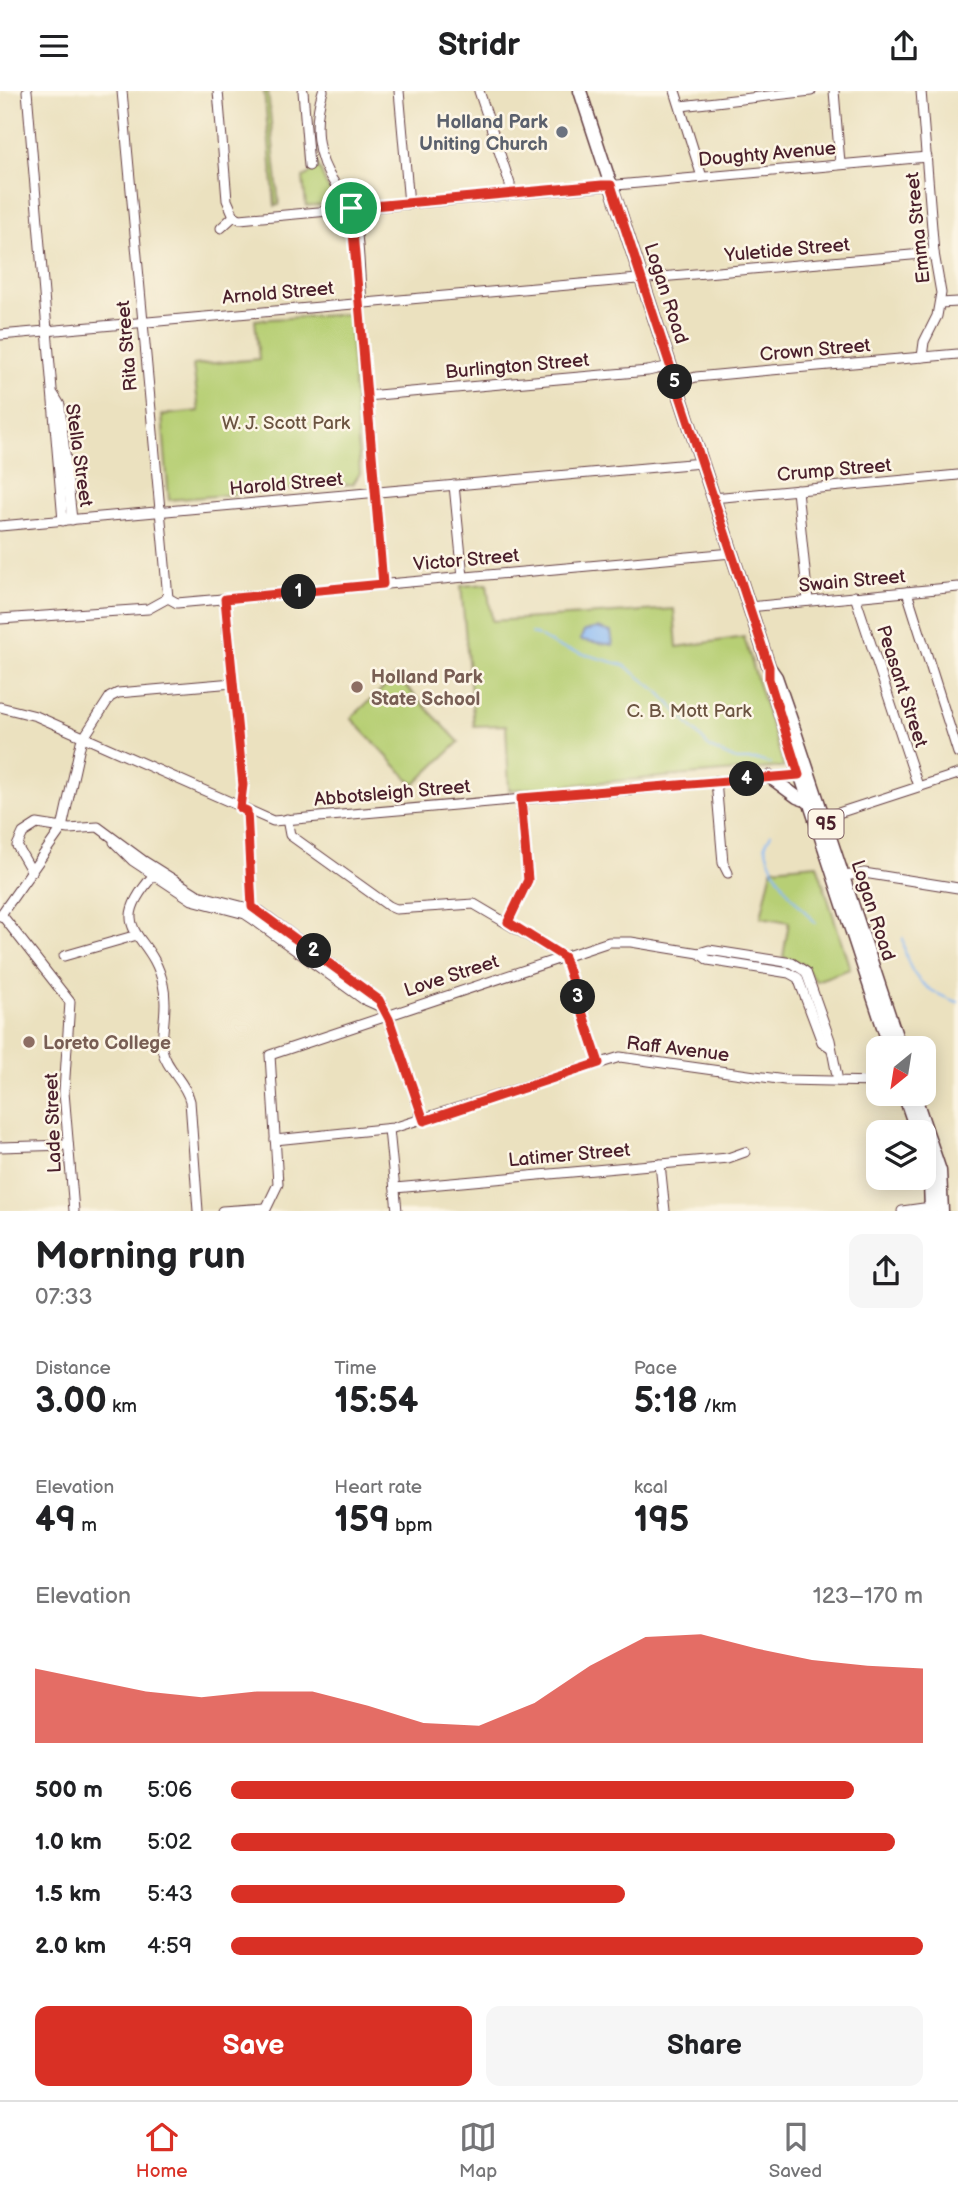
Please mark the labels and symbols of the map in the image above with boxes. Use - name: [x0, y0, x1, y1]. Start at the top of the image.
- place label: Holland Park Uniting Church: [419, 111, 548, 156]
- marker: Holland Park Uniting Church: [554, 124, 570, 140]
- street label: Doughty Avenue: [697, 137, 837, 172]
- street label: Emma Street: [901, 171, 936, 285]
- pin: [321, 178, 381, 238]
- street label: Yuletide Street: [723, 234, 851, 268]
- street label: Logan Road: [638, 240, 693, 347]
- street label: Arnold Street: [221, 277, 335, 310]
- street label: Rita Street: [112, 299, 143, 392]
- street label: Crown Street: [759, 334, 872, 367]
- street label: Burlington Street: [444, 349, 590, 384]
- pin: 5: [658, 365, 692, 399]
- street label: Stella Street: [60, 402, 97, 508]
- park label: W. J. Scott Park: [222, 412, 351, 435]
- street label: Crump Street: [776, 454, 892, 487]
- street label: Harold Street: [228, 468, 344, 501]
- street label: Victor Street: [412, 544, 520, 577]
- street label: Swain Street: [798, 565, 907, 598]
- pin: 1: [282, 575, 316, 609]
- street label: Peasant Street: [871, 623, 932, 750]
- place label: Holland Park State School: [371, 666, 483, 711]
- marker: Holland Park State School: [349, 679, 365, 695]
- park label: C. B. Mott Park: [626, 700, 752, 723]
- pin: 4: [730, 761, 764, 797]
- street label: Abbotsleigh Street: [313, 775, 471, 812]
- road number: 95: [808, 809, 844, 839]
- street label: Logan Road: [845, 857, 900, 964]
- pin: 2: [296, 933, 332, 969]
- street label: Love Street: [401, 950, 502, 1003]
- pin: 3: [560, 979, 596, 1014]
- place label: Loreto College: [43, 1032, 171, 1055]
- street label: Raff Avenue: [625, 1032, 731, 1067]
- marker: Loreto College: [21, 1034, 37, 1050]
- north arrow: [866, 1036, 936, 1106]
- street label: Lade Street: [40, 1072, 67, 1173]
- street label: Latimer Street: [507, 1139, 631, 1172]

